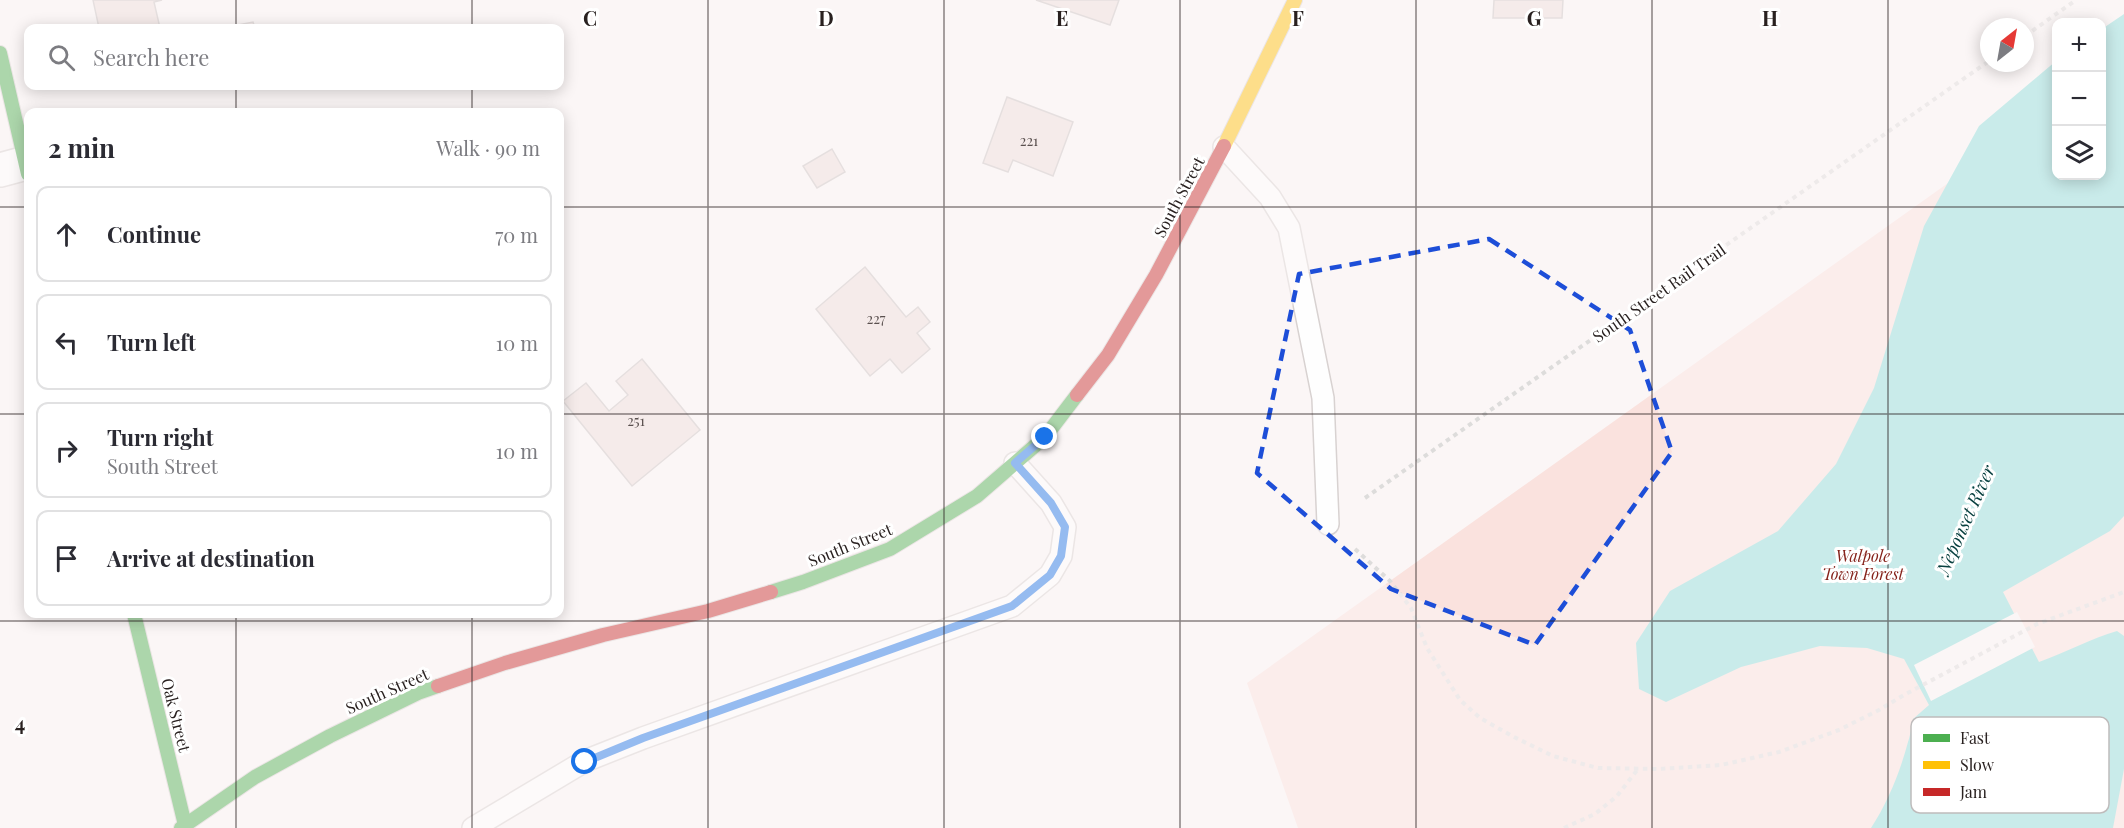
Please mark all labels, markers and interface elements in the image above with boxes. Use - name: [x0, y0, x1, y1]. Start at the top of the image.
- text: C: [583, 4, 597, 31]
- text: D: [818, 4, 834, 31]
- text: E: [1056, 4, 1068, 31]
- text: F: [1292, 4, 1304, 31]
- text: G: [1527, 4, 1542, 31]
- text: H: [1762, 4, 1778, 31]
- north arrow: [1980, 18, 2034, 72]
- map controls: [2052, 18, 2106, 180]
- button: +: [2052, 18, 2106, 72]
- search box: [24, 24, 564, 90]
- icon: search: [45, 41, 78, 74]
- text: Search here: [93, 42, 209, 72]
- button: −: [2052, 72, 2106, 126]
- button: layers: [2052, 126, 2106, 180]
- text: 2 min: [48, 130, 115, 165]
- house number: 221: [1020, 131, 1038, 150]
- text: Walk · 90 m: [436, 134, 540, 161]
- street label: South Street: [1148, 152, 1209, 241]
- icon: ahead: [50, 218, 83, 251]
- text: Continue: [107, 219, 201, 249]
- text: 70 m: [495, 221, 538, 248]
- street label: South Street Rail Trail: [1588, 238, 1730, 346]
- house number: 227: [866, 309, 886, 328]
- icon: left: [50, 326, 83, 359]
- text: Turn left: [107, 327, 196, 357]
- text: 10 m: [496, 329, 538, 356]
- house number: 251: [627, 411, 645, 430]
- text: Turn right: [107, 422, 213, 452]
- route end: [1031, 423, 1057, 449]
- icon: right: [50, 434, 83, 467]
- text: 10 m: [496, 437, 538, 464]
- text: South Street: [107, 452, 218, 479]
- water label: Neponset River: [1929, 460, 2000, 580]
- street label: South Street: [805, 518, 895, 571]
- icon: arrive: [50, 542, 83, 575]
- text: Arrive at destination: [107, 543, 315, 573]
- park label: Walpole Town Forest: [1822, 545, 1904, 584]
- street label: South Street: [342, 663, 432, 718]
- street label: Oak Street: [157, 676, 196, 754]
- text: 4: [15, 709, 25, 736]
- legend: [1911, 717, 2109, 813]
- text: Fast: [1960, 727, 1990, 748]
- route start: [571, 748, 597, 774]
- text: Slow: [1960, 754, 1995, 775]
- text: Jam: [1959, 781, 1987, 802]

